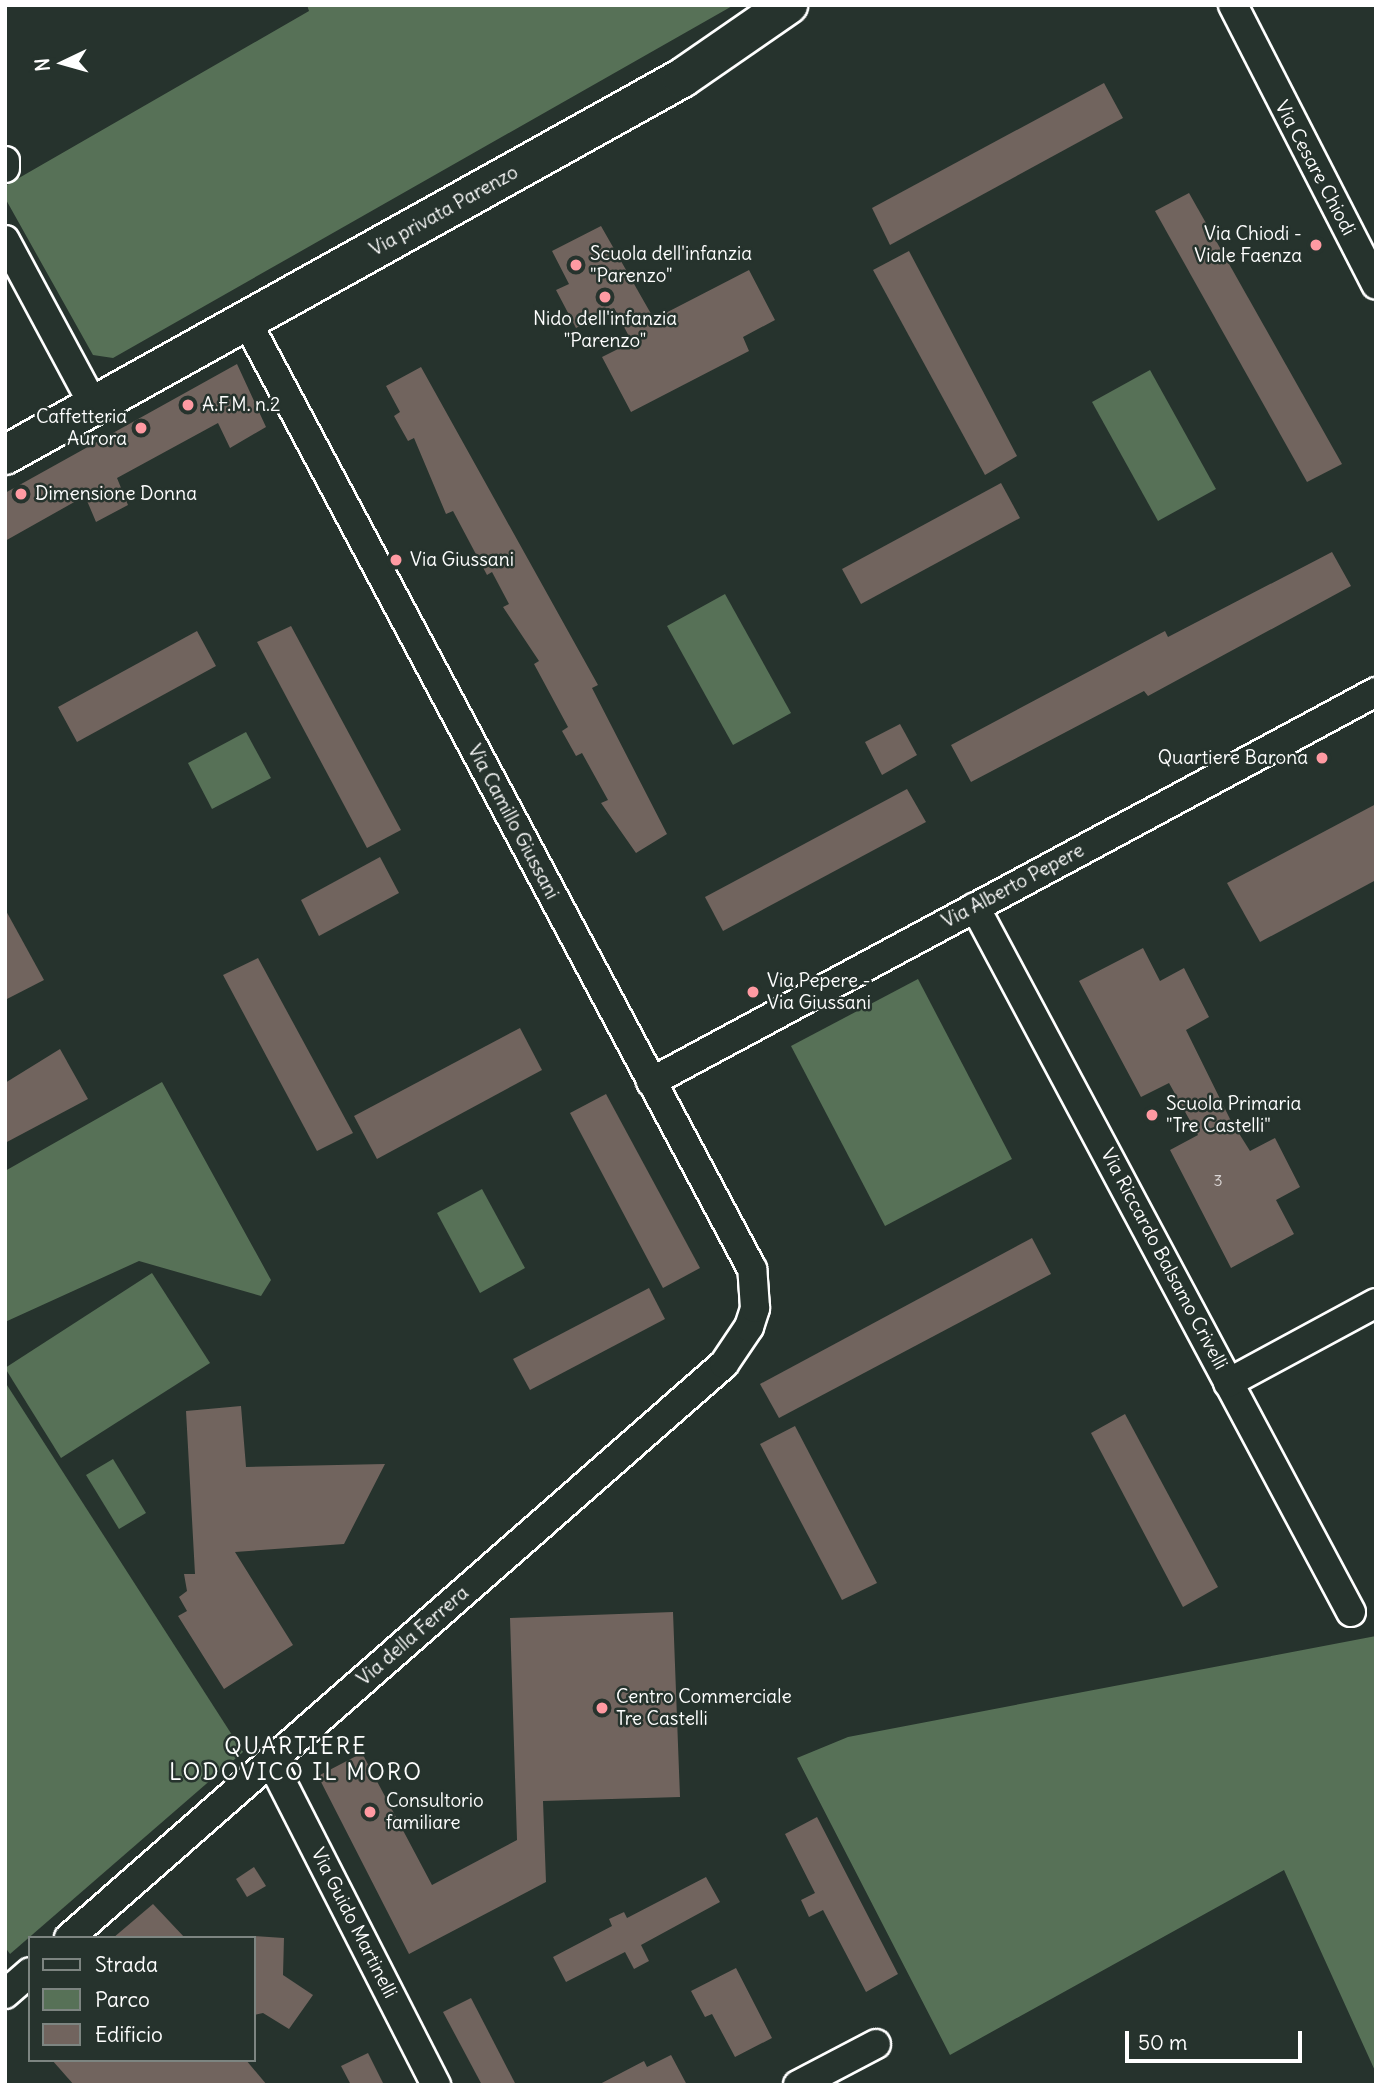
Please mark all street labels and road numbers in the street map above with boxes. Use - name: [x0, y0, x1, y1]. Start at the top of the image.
- street label: Via Cesare Chiodi: [1270, 97, 1360, 239]
- street label: Via privata Parenzo: [366, 161, 522, 261]
- street label: Via Camillo Giussani: [463, 741, 563, 903]
- street label: Via Alberto Pepere: [938, 839, 1088, 933]
- street label: Via Riccardo Balsamo Crivelli: [1096, 1145, 1232, 1373]
- street label: Via della Ferrera: [353, 1581, 473, 1691]
- street label: Via Guido Martinelli: [306, 1844, 402, 2002]

